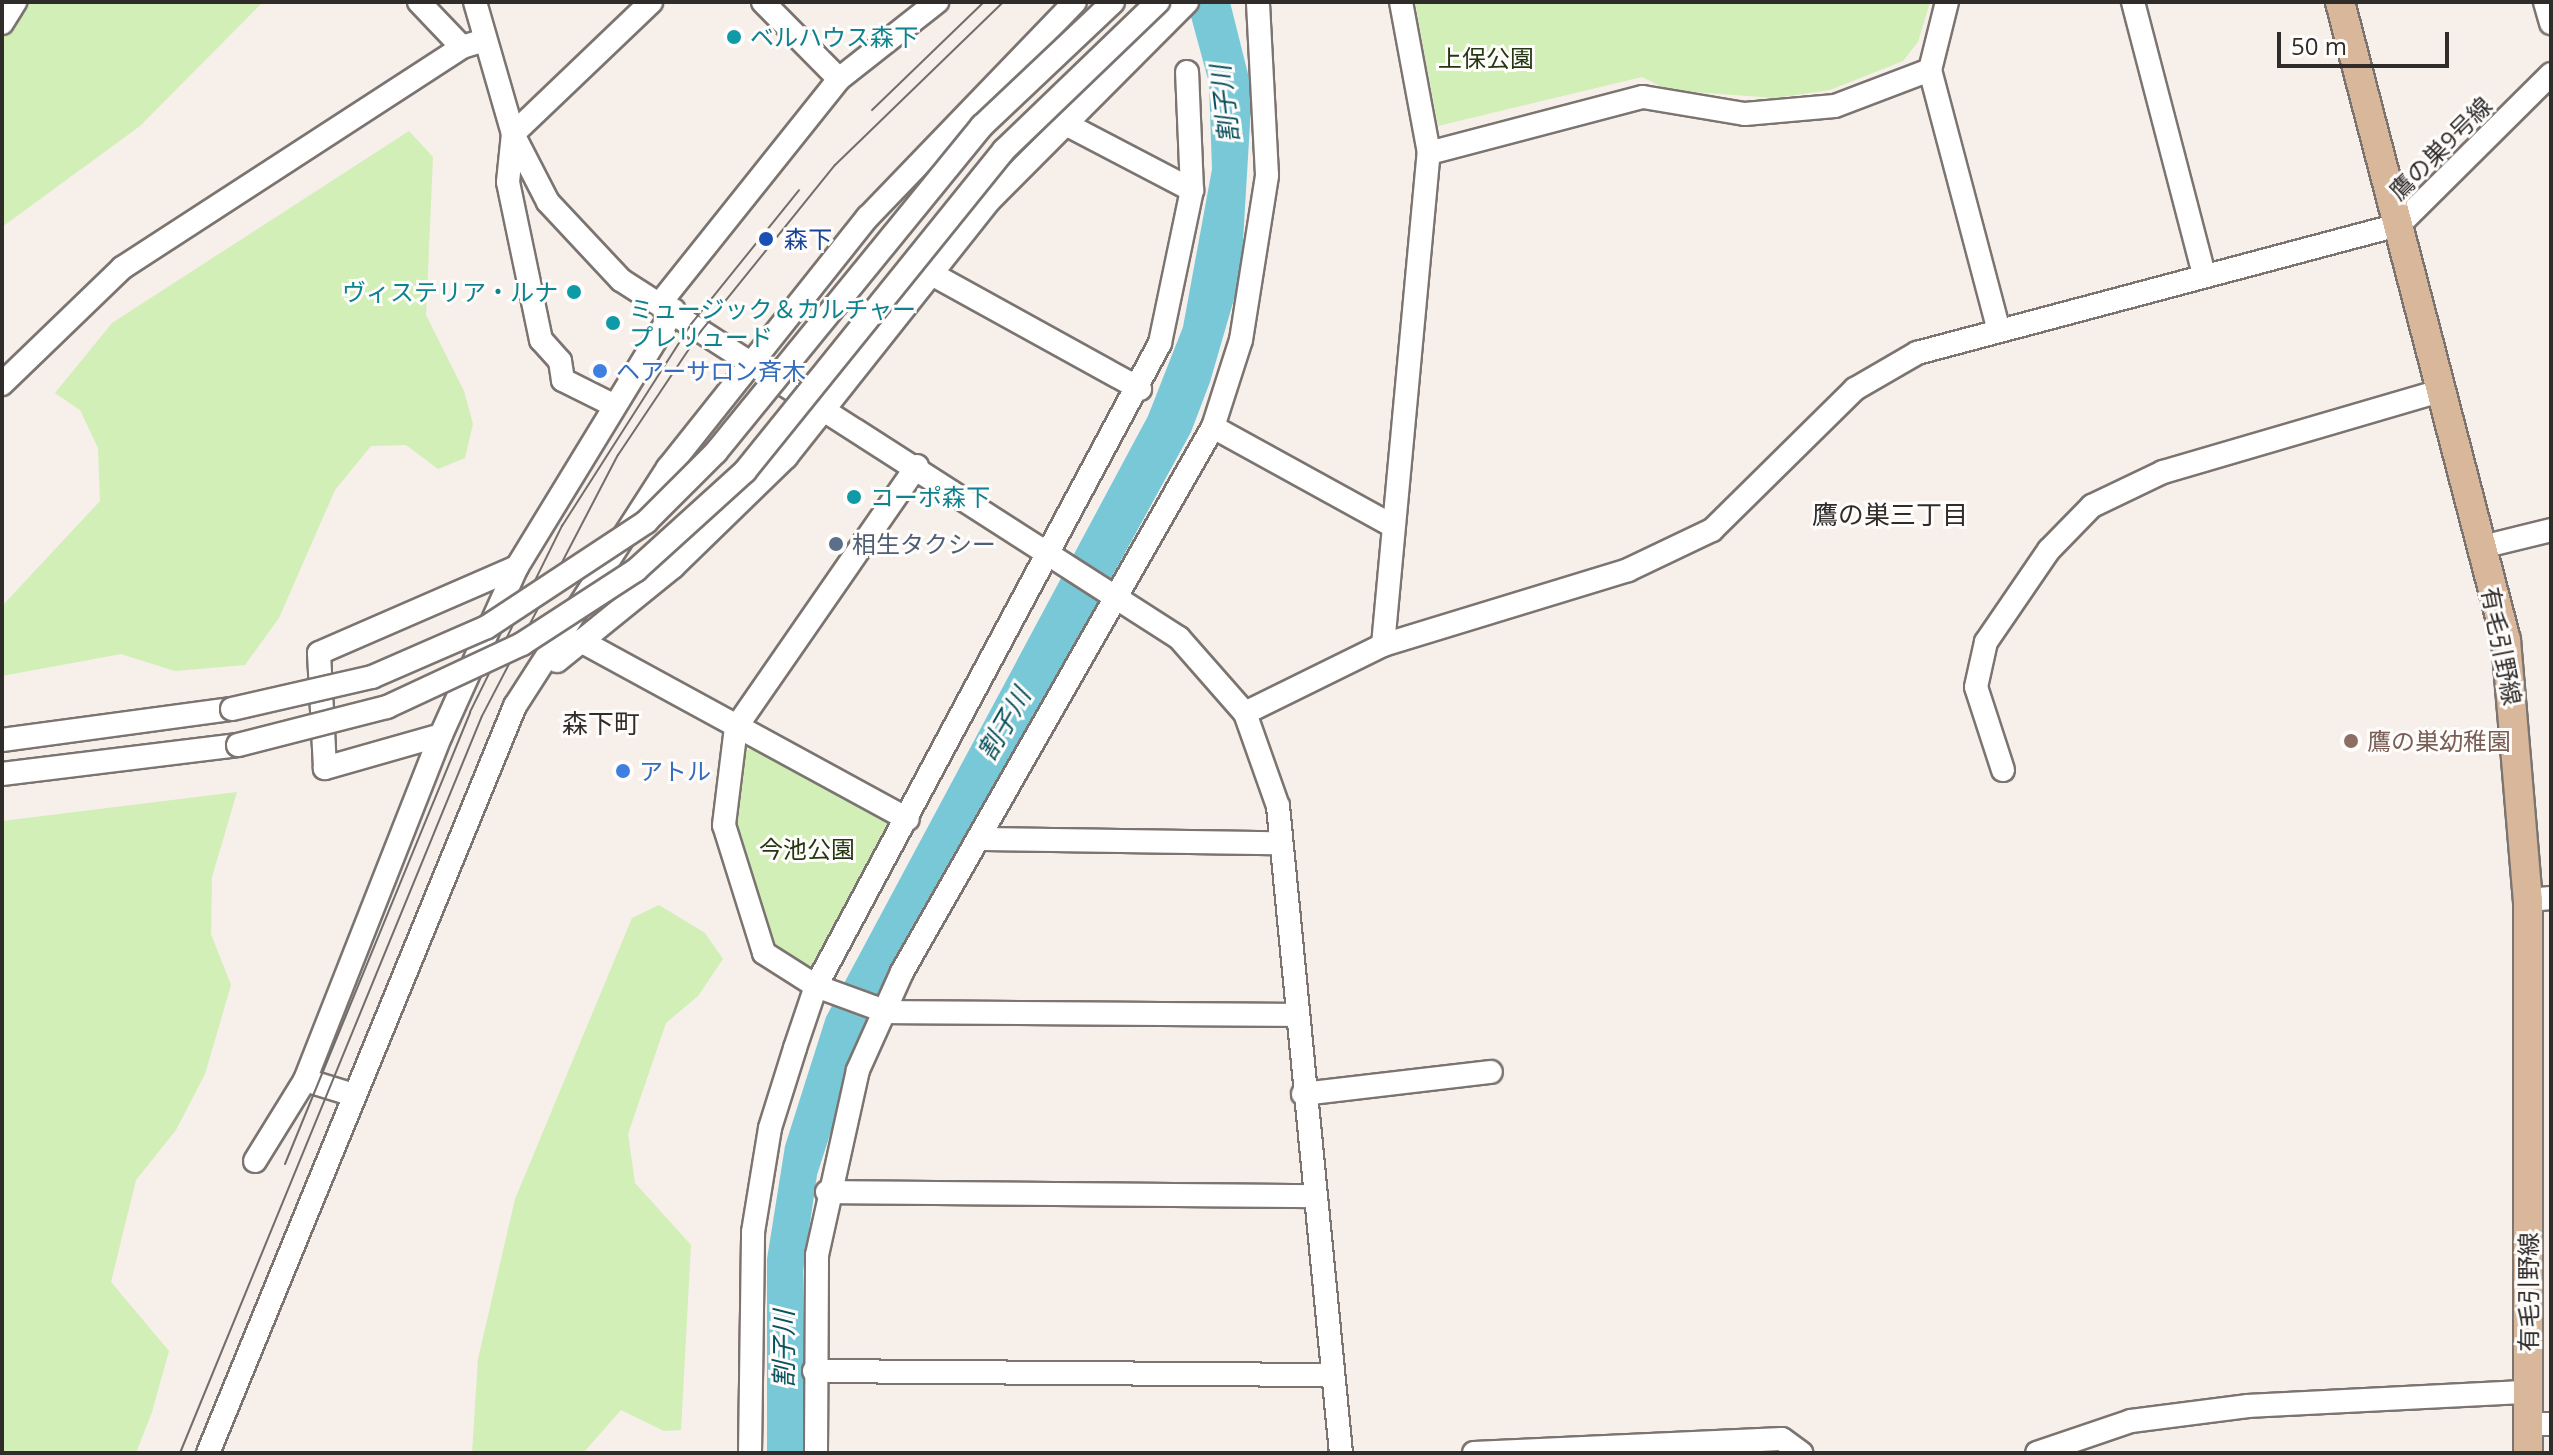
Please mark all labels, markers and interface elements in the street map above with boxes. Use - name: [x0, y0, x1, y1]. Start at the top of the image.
- scale bar: [2281, 16, 2453, 66]
- place label: ベルハウス森下: [750, 23, 918, 51]
- marker: ベルハウス森下: [725, 28, 743, 46]
- text: 50 m: [2291, 29, 2347, 62]
- park label: 上保公園: [1438, 44, 1534, 72]
- water label: 割子川: [1205, 63, 1245, 145]
- street label: 鷹の巣9号線: [2383, 91, 2497, 205]
- place label: 森下: [784, 225, 832, 253]
- marker: 森下: [755, 228, 777, 250]
- place label: ヴィステリア・ルナ: [342, 278, 558, 306]
- marker: ヴィステリア・ルナ: [565, 283, 583, 301]
- place label: ミュージック＆カルチャー プレリュード: [629, 295, 917, 351]
- marker: ミュージック＆カルチャー プレリュード: [604, 314, 622, 332]
- place label: ヘアーサロン斉木: [616, 357, 807, 385]
- marker: ヘアーサロン斉木: [591, 362, 609, 380]
- place label: コーポ森下: [870, 483, 990, 511]
- marker: コーポ森下: [845, 488, 863, 506]
- district label: 鷹の巣三丁目: [1812, 499, 1968, 531]
- place label: 相生タクシー: [852, 530, 996, 558]
- marker: 相生タクシー: [827, 535, 845, 553]
- street label: 有毛引野線: [2476, 584, 2528, 708]
- water label: 割子川: [971, 682, 1037, 766]
- district label: 森下町: [562, 708, 640, 740]
- place label: 鷹の巣幼稚園: [2367, 727, 2511, 755]
- marker: 鷹の巣幼稚園: [2342, 732, 2360, 750]
- place label: アトル: [639, 757, 711, 785]
- marker: アトル: [614, 762, 632, 780]
- park label: 今池公園: [759, 835, 855, 863]
- street label: 有毛引野線: [2514, 1232, 2542, 1352]
- water label: 割子川: [768, 1310, 800, 1388]

